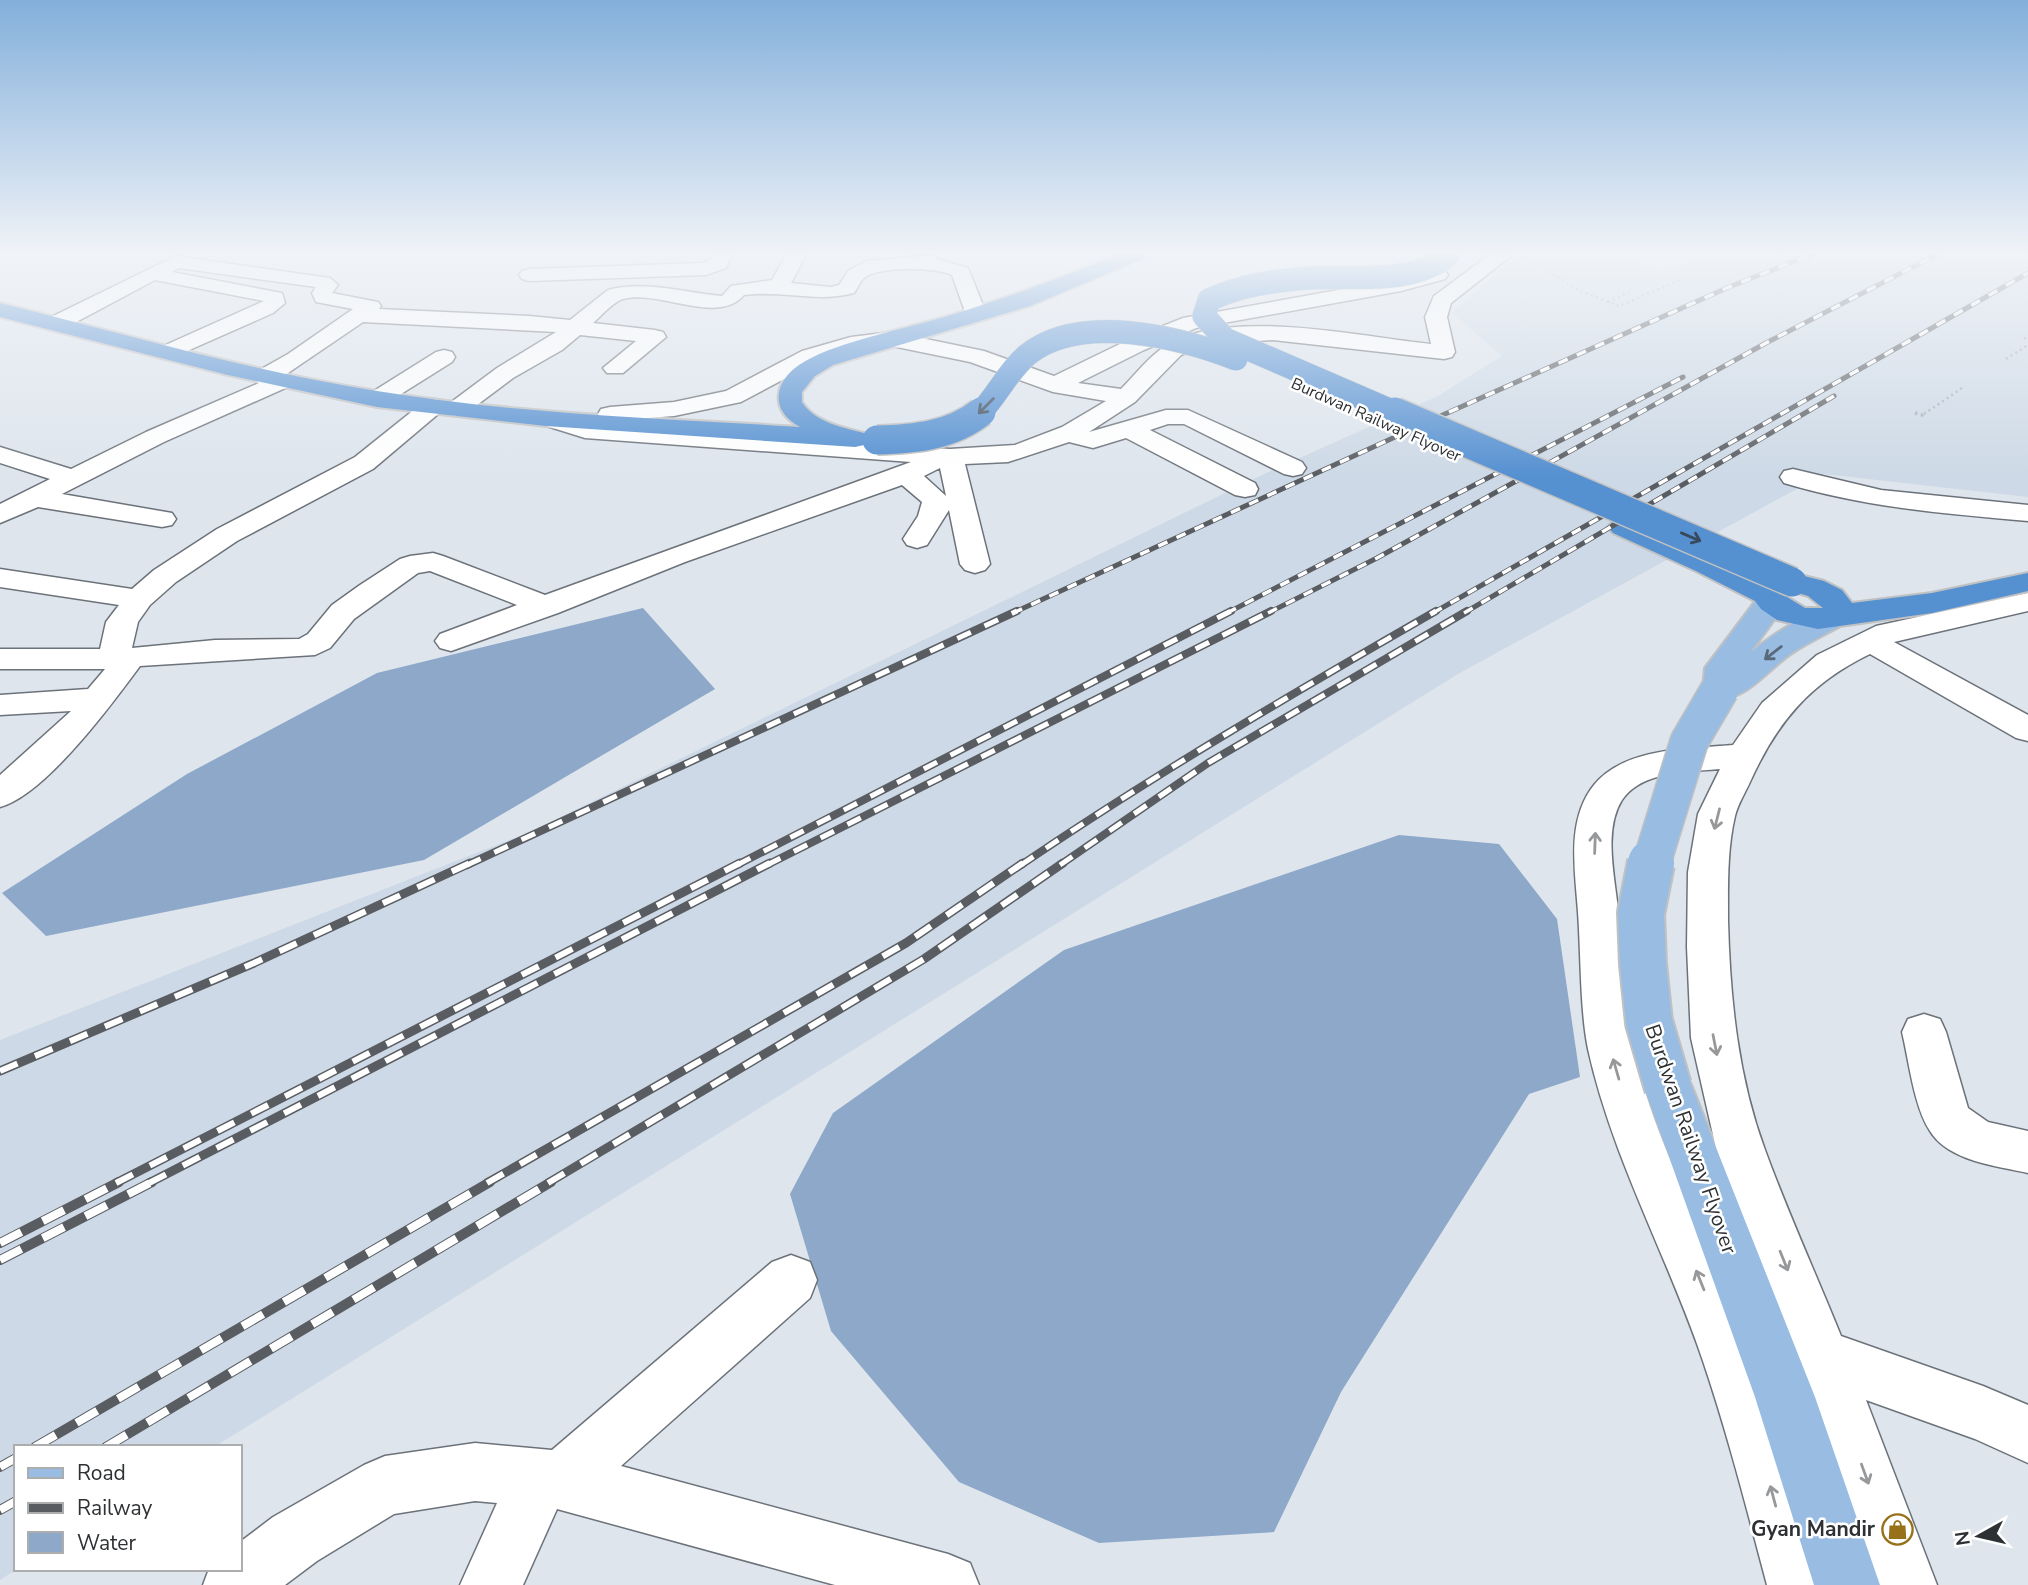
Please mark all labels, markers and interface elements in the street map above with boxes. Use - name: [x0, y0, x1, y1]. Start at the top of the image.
- street label: Burdwan Railway Flyover: [1288, 373, 1465, 468]
- one-way arrow: [977, 398, 994, 415]
- one-way arrow: [1680, 531, 1701, 544]
- one-way arrow: [1764, 645, 1782, 660]
- one-way arrow: [1710, 807, 1723, 830]
- one-way arrow: [1589, 832, 1602, 855]
- street label: Burdwan Railway Flyover: [1639, 1020, 1744, 1258]
- one-way arrow: [1708, 1033, 1722, 1056]
- one-way arrow: [1609, 1059, 1622, 1081]
- one-way arrow: [1779, 1250, 1792, 1272]
- one-way arrow: [1692, 1270, 1705, 1292]
- legend: [14, 1445, 242, 1571]
- text: Road: [77, 1459, 126, 1487]
- one-way arrow: [1859, 1463, 1872, 1485]
- one-way arrow: [1766, 1485, 1779, 1507]
- text: Railway: [77, 1494, 152, 1522]
- north arrow: [1944, 1501, 2014, 1571]
- shop icon: Gyan Mandir: [1881, 1512, 1915, 1546]
- place label: Gyan Mandir: [1751, 1515, 1876, 1543]
- text: Water: [77, 1529, 136, 1557]
- text: N: [1949, 1529, 1977, 1547]

